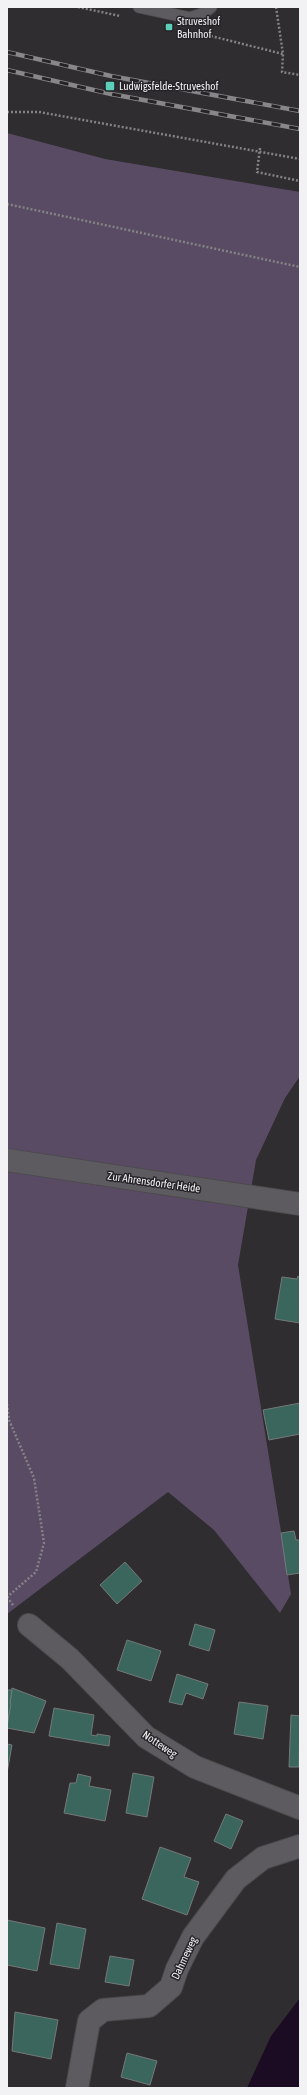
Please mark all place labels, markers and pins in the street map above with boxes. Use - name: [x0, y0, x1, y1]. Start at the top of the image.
- place label: Struveshof Bahnhof: [177, 15, 220, 40]
- marker: Struveshof Bahnhof: [164, 22, 174, 32]
- marker: Ludwigsfelde-Struveshof: [104, 80, 116, 92]
- place label: Ludwigsfelde-Struveshof: [119, 80, 218, 92]

